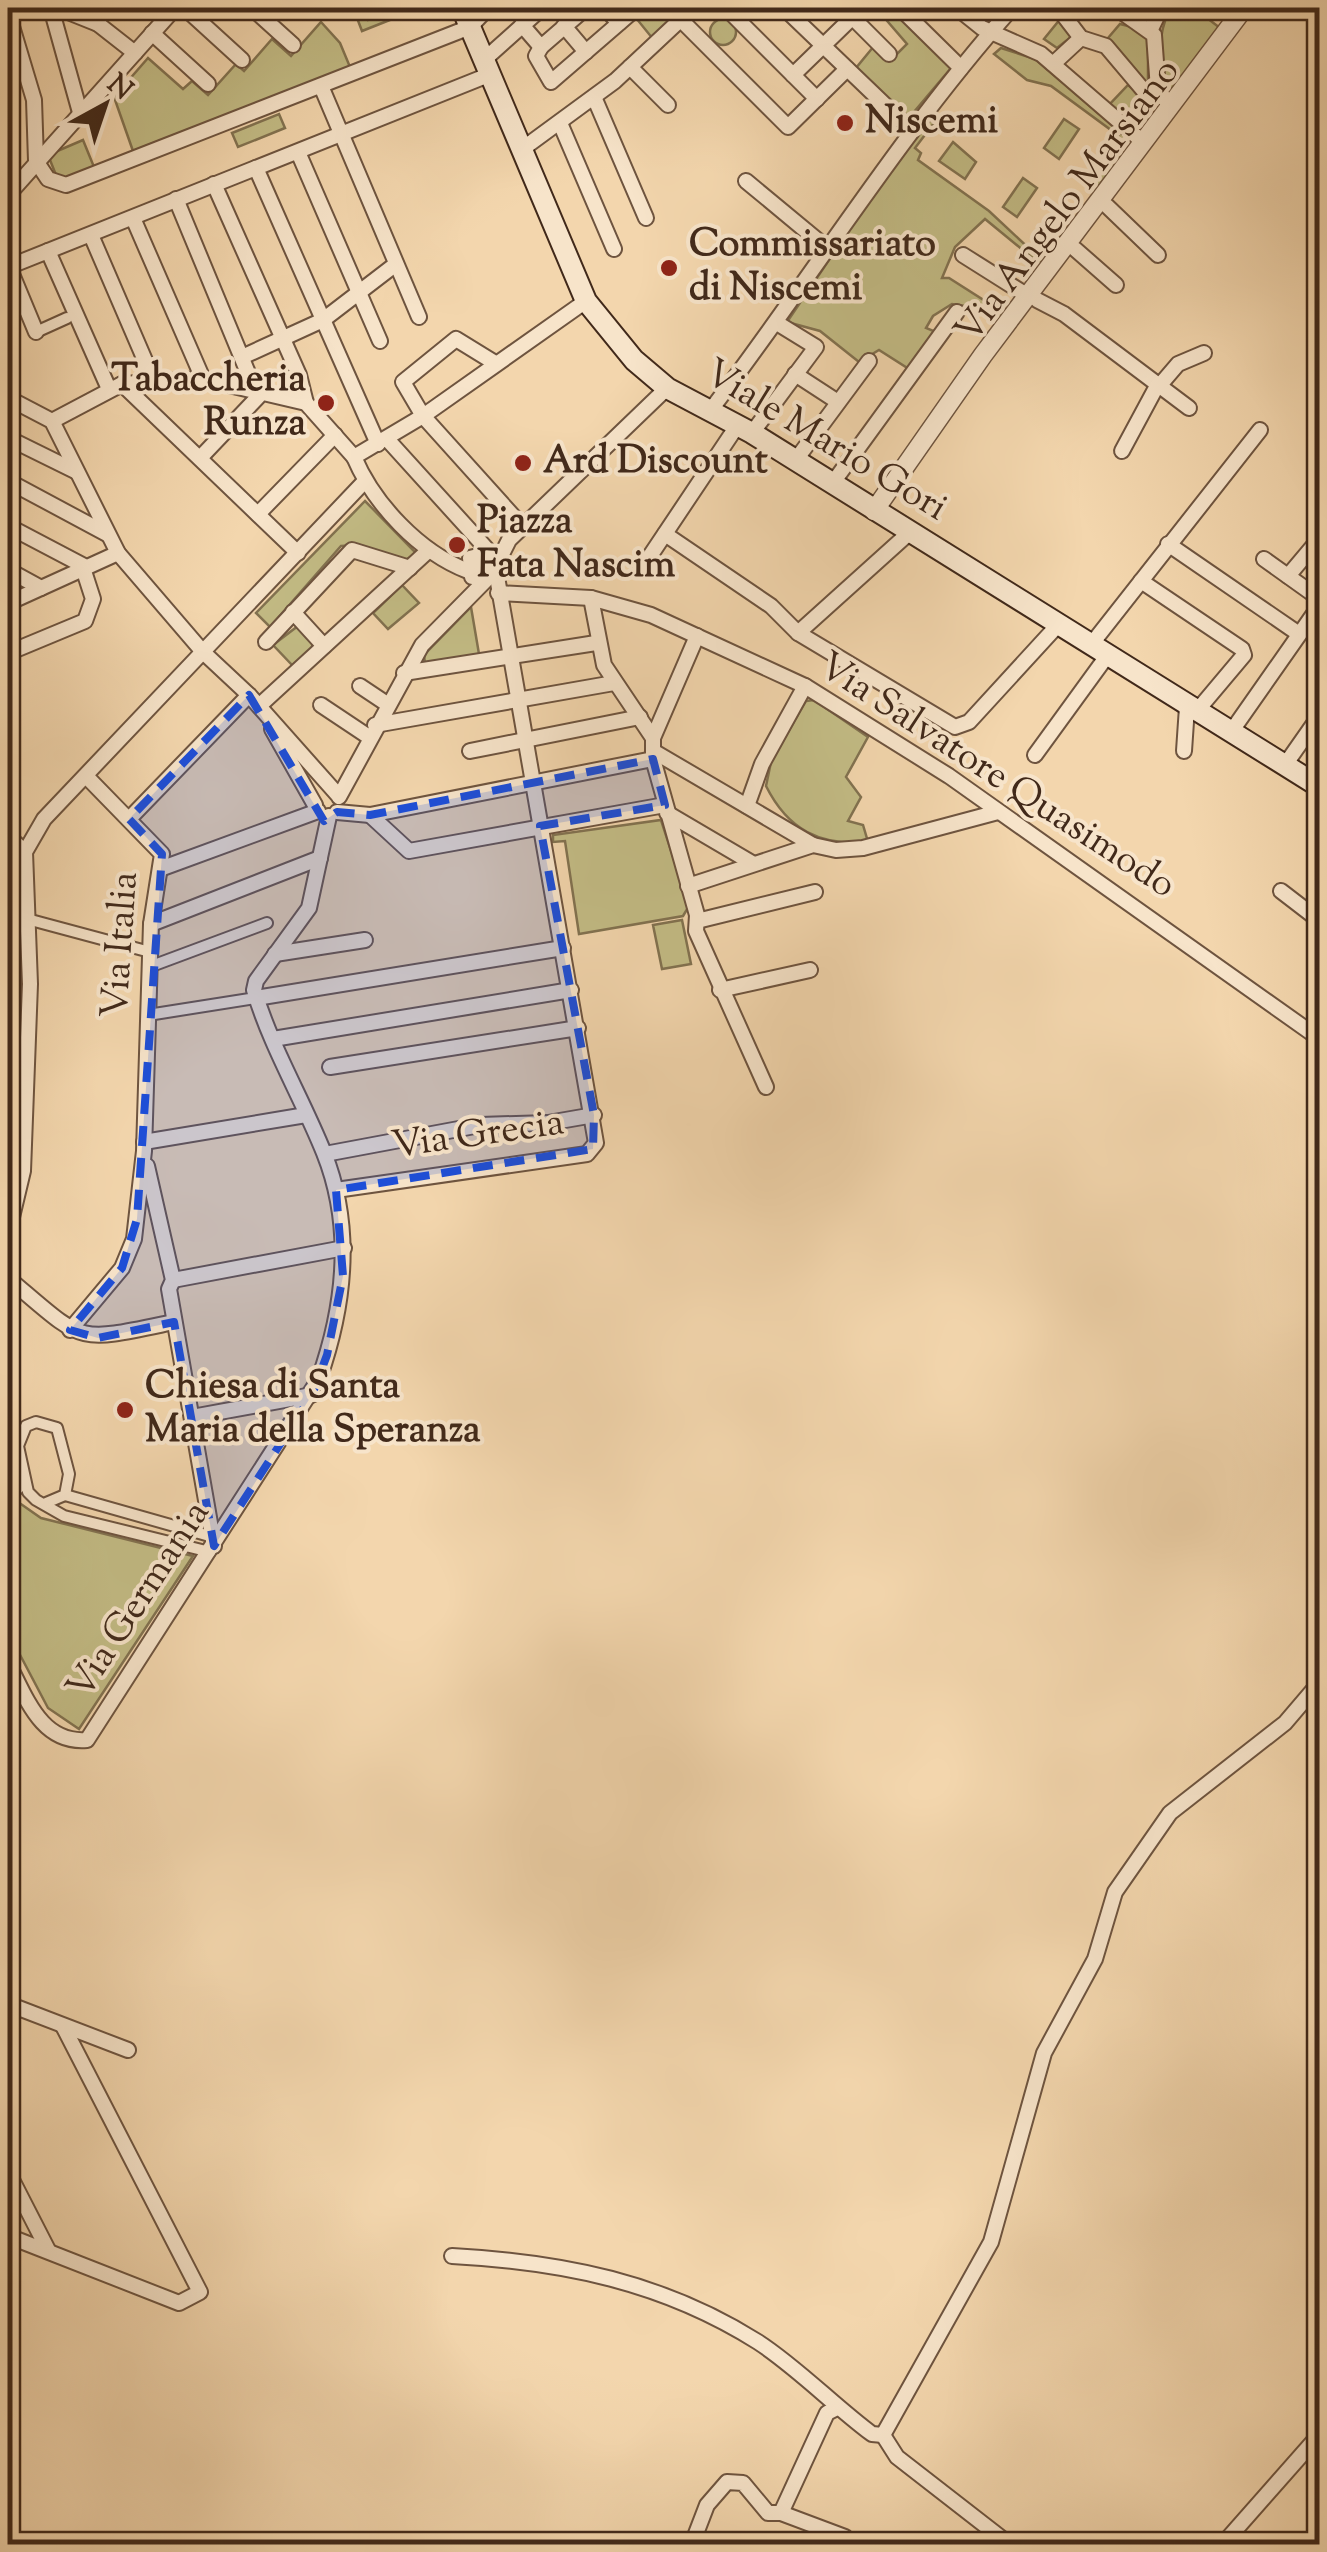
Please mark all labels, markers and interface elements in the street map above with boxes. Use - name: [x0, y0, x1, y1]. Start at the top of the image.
- street label: Via Angelo Marsiano: [944, 48, 1194, 356]
- north arrow: [55, 55, 155, 155]
- text: N: [98, 66, 141, 111]
- place label: Niscemi: [865, 96, 998, 150]
- marker: Niscemi: [834, 112, 856, 134]
- place label: Commissariato di Niscemi: [689, 219, 936, 317]
- marker: Commissariato di Niscemi: [658, 257, 680, 279]
- street label: Viale Mario Gori: [693, 348, 957, 536]
- place label: Tabaccheria Runza: [111, 354, 306, 452]
- marker: Tabaccheria Runza: [315, 392, 337, 414]
- place label: Ard Discount: [543, 436, 768, 490]
- marker: Ard Discount: [512, 452, 534, 474]
- place label: Piazza Fata Nascim: [477, 496, 676, 594]
- marker: Piazza Fata Nascim: [446, 534, 468, 556]
- street label: Via Salvatore Quasimodo: [807, 641, 1185, 913]
- street label: Via Italia: [90, 870, 154, 1020]
- street label: Via Grecia: [388, 1097, 568, 1175]
- place label: Chiesa di Santa Maria della Speranza: [145, 1361, 481, 1459]
- marker: Chiesa di Santa Maria della Speranza: [114, 1399, 136, 1421]
- street label: Via Germania: [55, 1491, 225, 1711]

